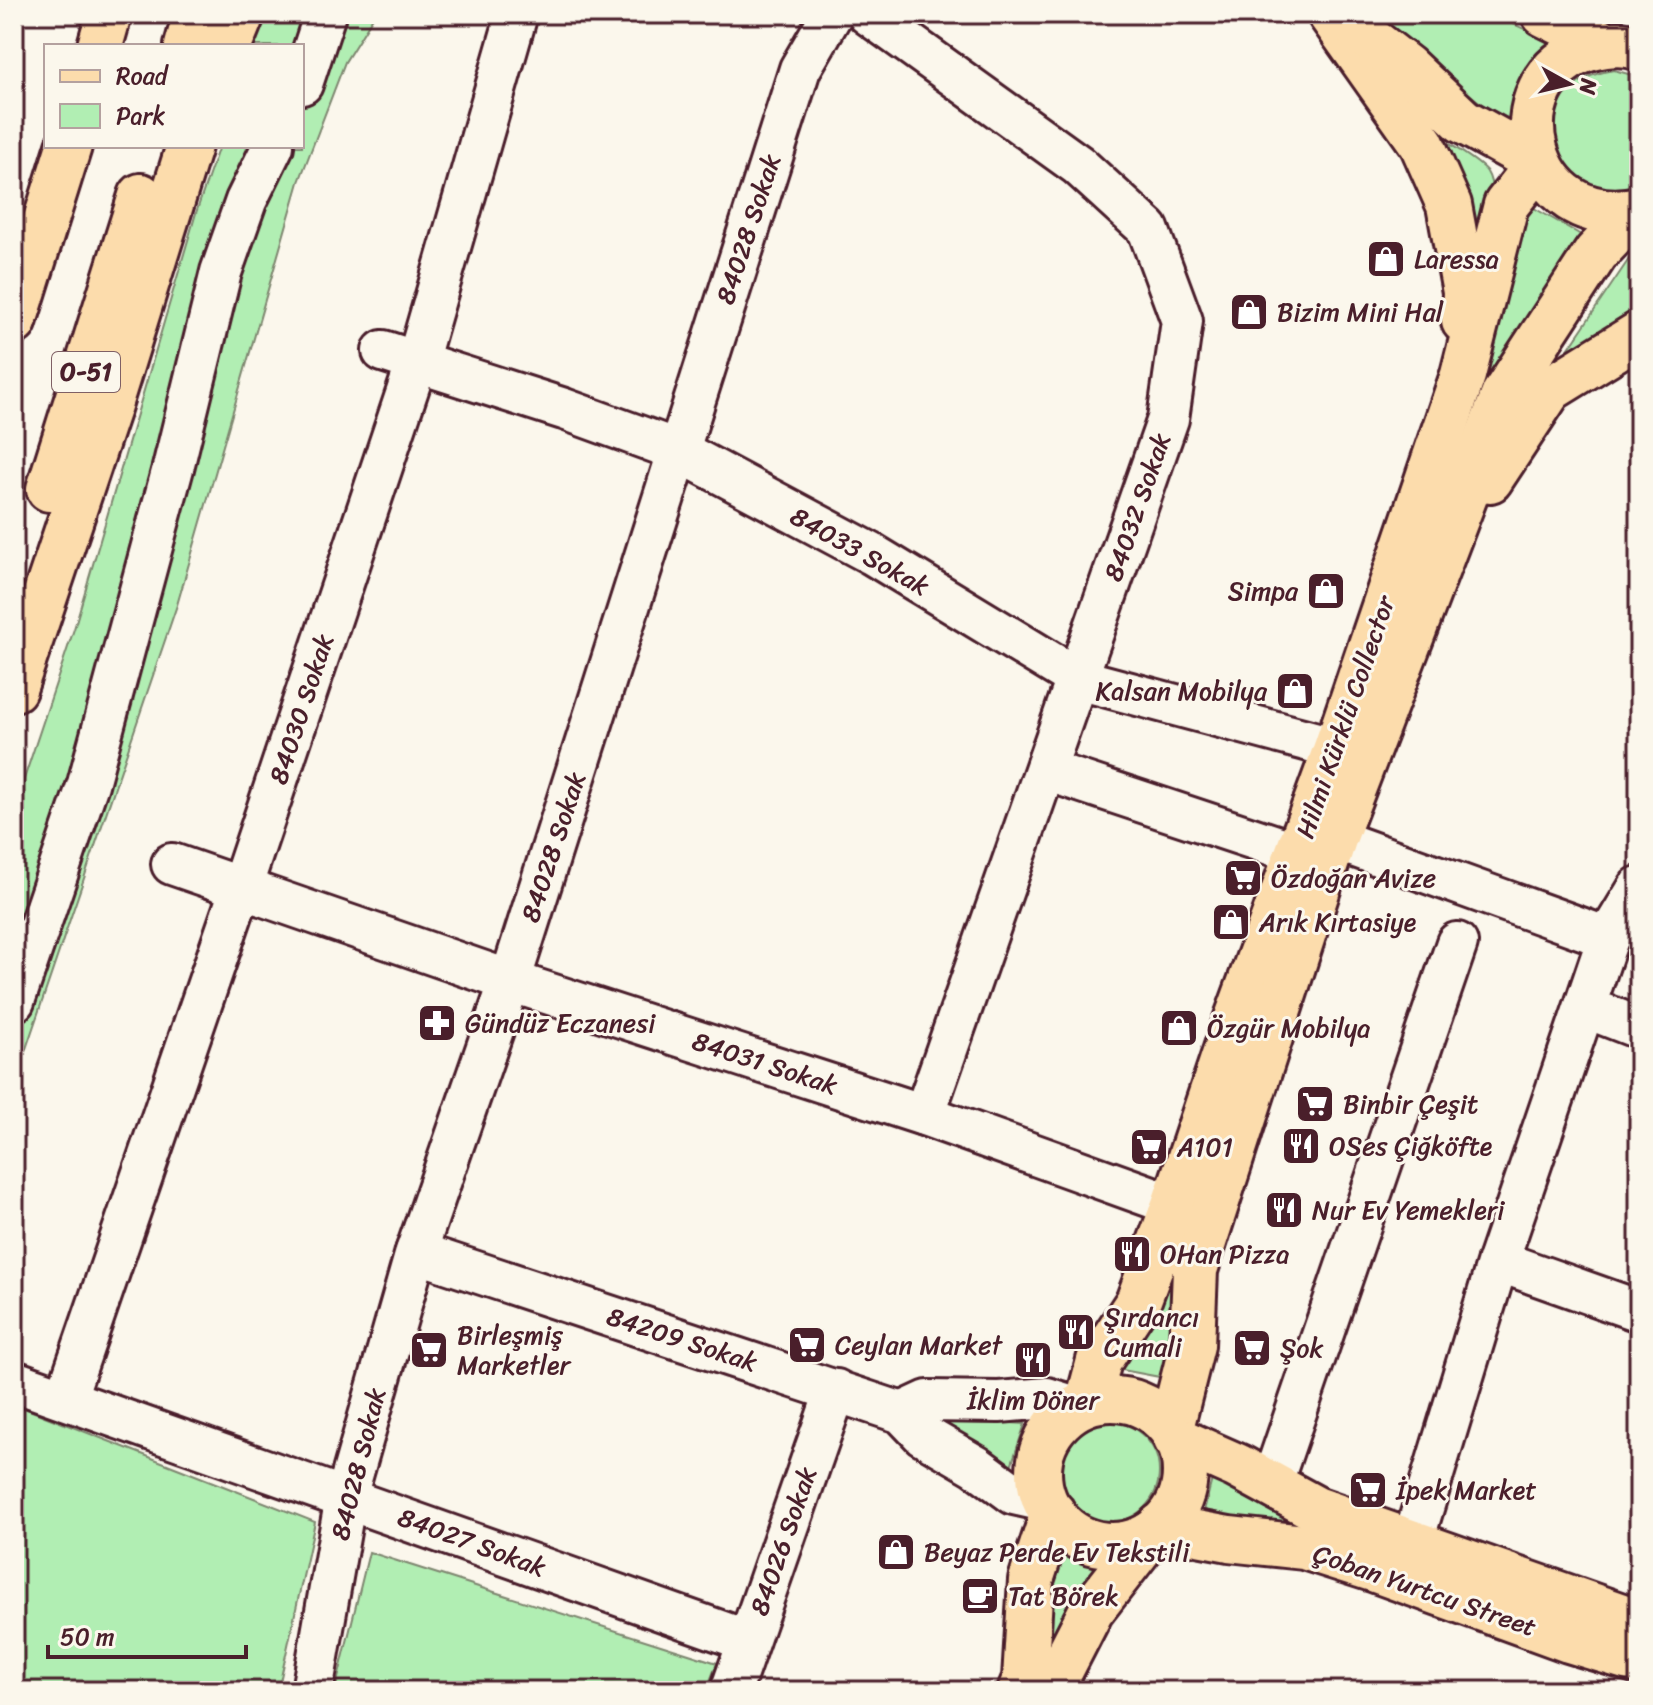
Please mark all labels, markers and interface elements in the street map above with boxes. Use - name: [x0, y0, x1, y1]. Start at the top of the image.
- legend: [44, 44, 304, 148]
- north arrow: [1529, 44, 1609, 124]
- text: Road: [116, 55, 170, 97]
- text: N: [1568, 75, 1609, 98]
- text: Park: [116, 95, 165, 137]
- street label: 84028 Sokak: [702, 148, 794, 310]
- place label: Laressa: [1414, 236, 1499, 282]
- shop icon: Laressa: [1365, 238, 1407, 280]
- place label: Bizim Mini Hal: [1277, 289, 1444, 335]
- shop icon: Bizim Mini Hal: [1228, 291, 1270, 333]
- road number: O-51: [52, 352, 120, 392]
- street label: 84032 Sokak: [1090, 426, 1184, 588]
- street label: 84033 Sokak: [782, 494, 939, 609]
- place label: Simpa: [1228, 568, 1299, 614]
- shop icon: Simpa: [1305, 570, 1347, 612]
- street label: Hilmi Kürklü Collector: [1282, 588, 1408, 844]
- street label: 84030 Sokak: [255, 628, 347, 790]
- place label: Kalsan Mobilya: [1096, 668, 1268, 714]
- shop icon: Kalsan Mobilya: [1274, 670, 1316, 712]
- street label: 84028 Sokak: [507, 766, 599, 928]
- place label: Özdoğan Avize: [1271, 855, 1436, 901]
- supermarket icon: Özdoğan Avize: [1222, 857, 1264, 899]
- place label: Arık Kırtasiye: [1258, 899, 1417, 945]
- shop icon: Arık Kırtasiye: [1210, 901, 1252, 943]
- place label: Gündüz Eczanesi: [465, 1000, 656, 1046]
- pharmacy icon: Gündüz Eczanesi: [416, 1002, 458, 1044]
- place label: Özgür Mobilya: [1207, 1005, 1370, 1051]
- shop icon: Özgür Mobilya: [1158, 1007, 1200, 1049]
- street label: 84031 Sokak: [686, 1018, 844, 1108]
- place label: Binbir Çeşit: [1343, 1081, 1478, 1127]
- supermarket icon: Binbir Çeşit: [1294, 1083, 1336, 1125]
- place label: OSes Çiğköfte: [1329, 1123, 1493, 1169]
- place label: A101: [1176, 1124, 1233, 1170]
- restaurant icon: OSes Çiğköfte: [1280, 1125, 1322, 1167]
- supermarket icon: A101: [1128, 1126, 1170, 1168]
- place label: Nur Ev Yemekleri: [1312, 1187, 1505, 1233]
- restaurant icon: Nur Ev Yemekleri: [1263, 1189, 1305, 1231]
- place label: OHan Pizza: [1160, 1231, 1289, 1277]
- restaurant icon: OHan Pizza: [1111, 1233, 1153, 1275]
- street label: 84209 Sokak: [601, 1293, 764, 1385]
- place label: Şırdancı Cumali: [1104, 1294, 1199, 1370]
- restaurant icon: Şırdancı Cumali: [1055, 1311, 1097, 1353]
- place label: Birleşmiş Marketler: [457, 1312, 572, 1388]
- place label: Ceylan Market: [835, 1322, 1004, 1368]
- supermarket icon: Ceylan Market: [786, 1324, 828, 1366]
- place label: Şok: [1280, 1325, 1324, 1371]
- supermarket icon: Şok: [1231, 1327, 1273, 1369]
- supermarket icon: Birleşmiş Marketler: [408, 1329, 450, 1371]
- restaurant icon: İklim Döner: [1012, 1339, 1054, 1381]
- place label: İklim Döner: [966, 1377, 1100, 1423]
- street label: 84028 Sokak: [317, 1383, 399, 1545]
- street label: 84026 Sokak: [736, 1460, 830, 1622]
- place label: İpek Market: [1395, 1467, 1537, 1513]
- supermarket icon: İpek Market: [1347, 1469, 1389, 1511]
- street label: 84027 Sokak: [391, 1494, 553, 1590]
- place label: Beyaz Perde Ev Tekstili: [924, 1529, 1190, 1575]
- street label: Çoban Yurtcu Street: [1307, 1530, 1543, 1650]
- shop icon: Beyaz Perde Ev Tekstili: [875, 1531, 917, 1573]
- place label: Tat Börek: [1008, 1573, 1119, 1619]
- cafe icon: Tat Börek: [959, 1575, 1001, 1617]
- scale bar: [48, 1609, 246, 1659]
- text: 50 m: [60, 1616, 115, 1658]

